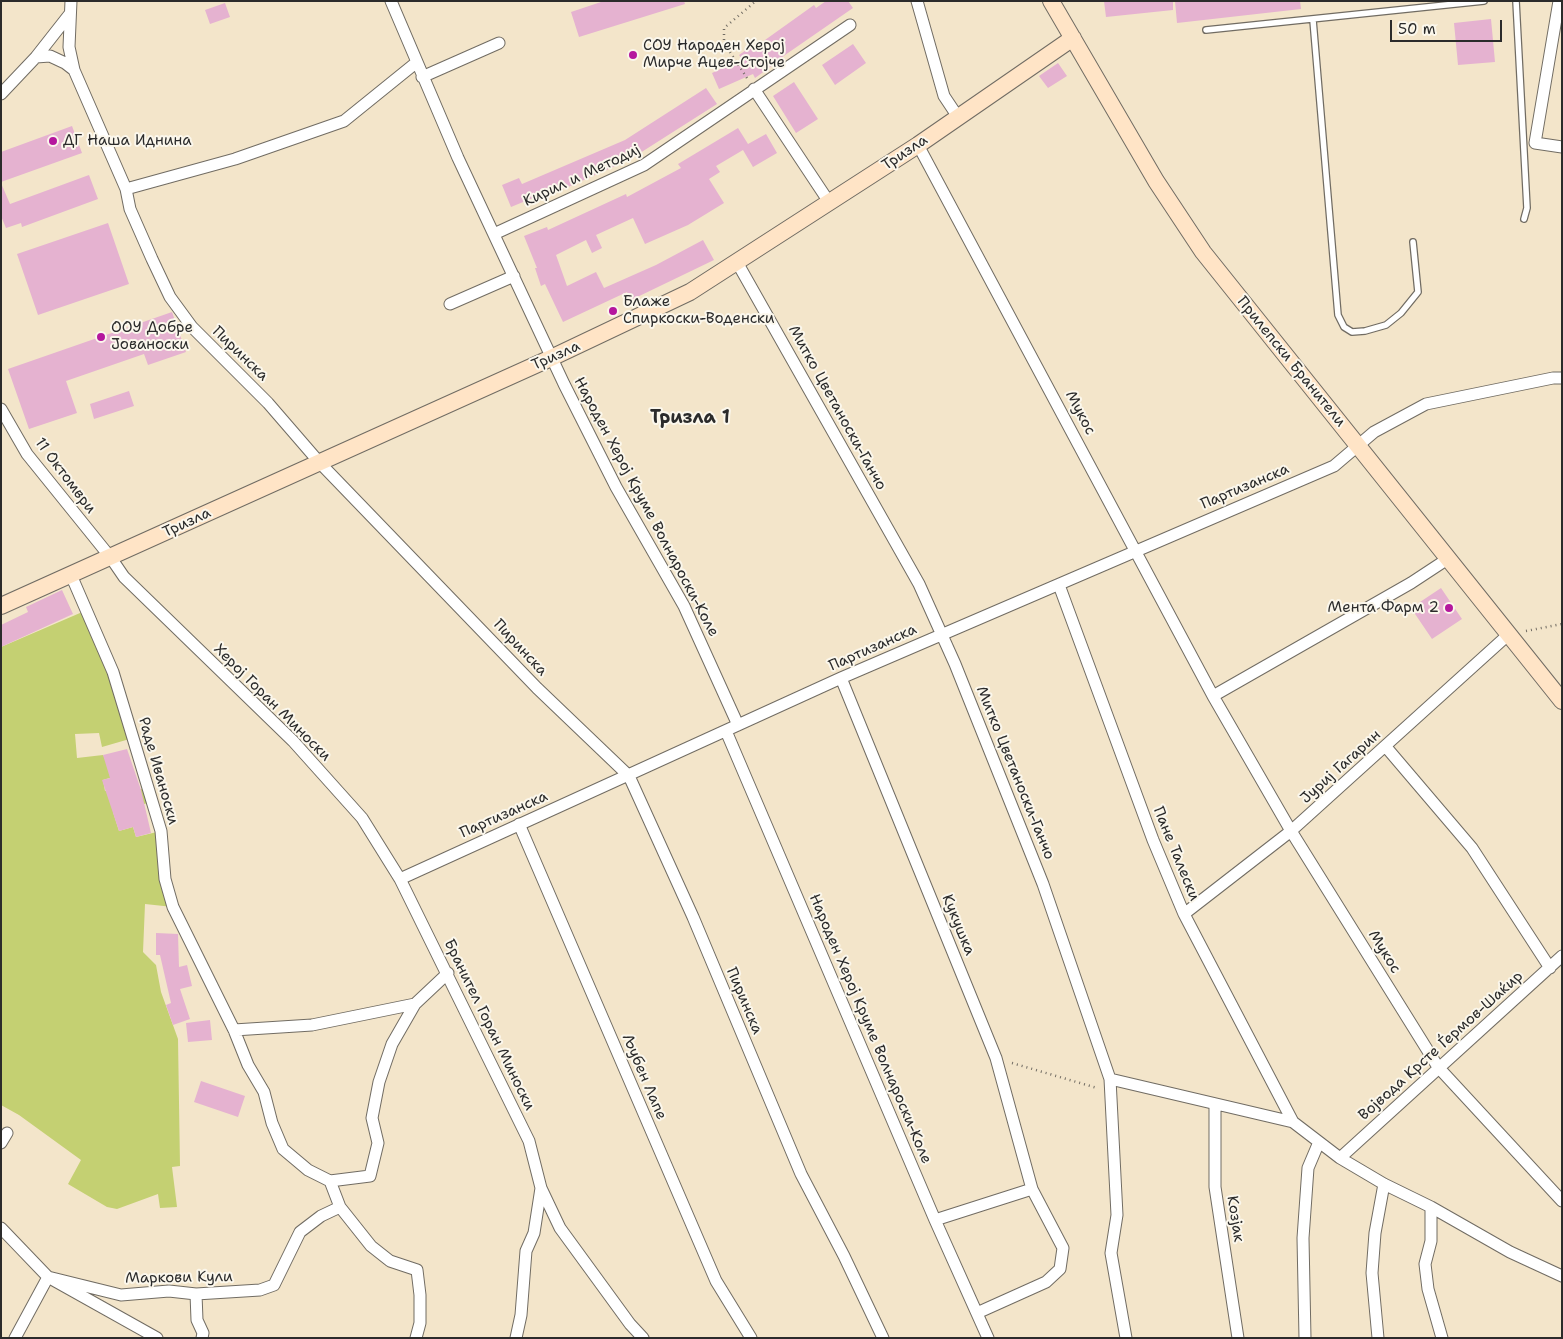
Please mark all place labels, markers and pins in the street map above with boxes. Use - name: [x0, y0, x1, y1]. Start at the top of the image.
- place label: СОУ Народен Херој Мирче Ацев-Стојче: [643, 37, 785, 72]
- marker: СОУ Народен Херој Мирче Ацев-Стојче: [627, 49, 639, 61]
- place label: ДГ Наша Иднина: [63, 132, 192, 150]
- marker: ДГ Наша Иднина: [47, 135, 59, 147]
- place label: Блаже Спиркоски-Воденски: [623, 293, 775, 328]
- marker: Блаже Спиркоски-Воденски: [607, 305, 619, 317]
- place label: ООУ Добре Јованоски: [111, 319, 193, 354]
- marker: ООУ Добре Јованоски: [95, 331, 107, 343]
- place label: Мента Фарм 2: [1328, 599, 1439, 617]
- marker: Мента Фарм 2: [1443, 602, 1455, 614]

